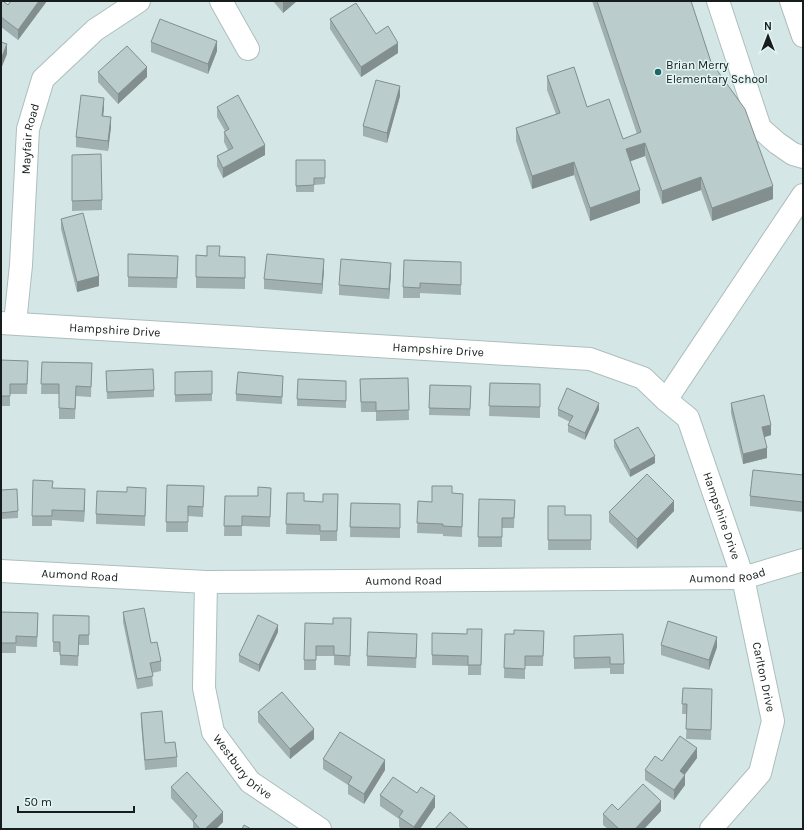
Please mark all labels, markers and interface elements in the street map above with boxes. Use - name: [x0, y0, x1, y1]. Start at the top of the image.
- north arrow: [748, 16, 788, 56]
- text: N: [764, 20, 772, 33]
- place label: Brian Merry Elementary School: [666, 58, 768, 86]
- marker: Brian Merry Elementary School: [653, 67, 663, 77]
- street label: Mayfair Road: [19, 102, 42, 175]
- street label: Hampshire Drive: [69, 320, 161, 340]
- street label: Hampshire Drive: [392, 340, 484, 359]
- street label: Hampshire Drive: [700, 470, 743, 561]
- street label: Aumond Road: [689, 565, 767, 585]
- street label: Aumond Road: [41, 566, 119, 584]
- street label: Aumond Road: [365, 573, 442, 588]
- street label: Carlton Drive: [750, 641, 778, 713]
- street label: Westbury Drive: [210, 732, 275, 802]
- scale bar: [18, 788, 134, 814]
- text: 50 m: [24, 795, 52, 809]

